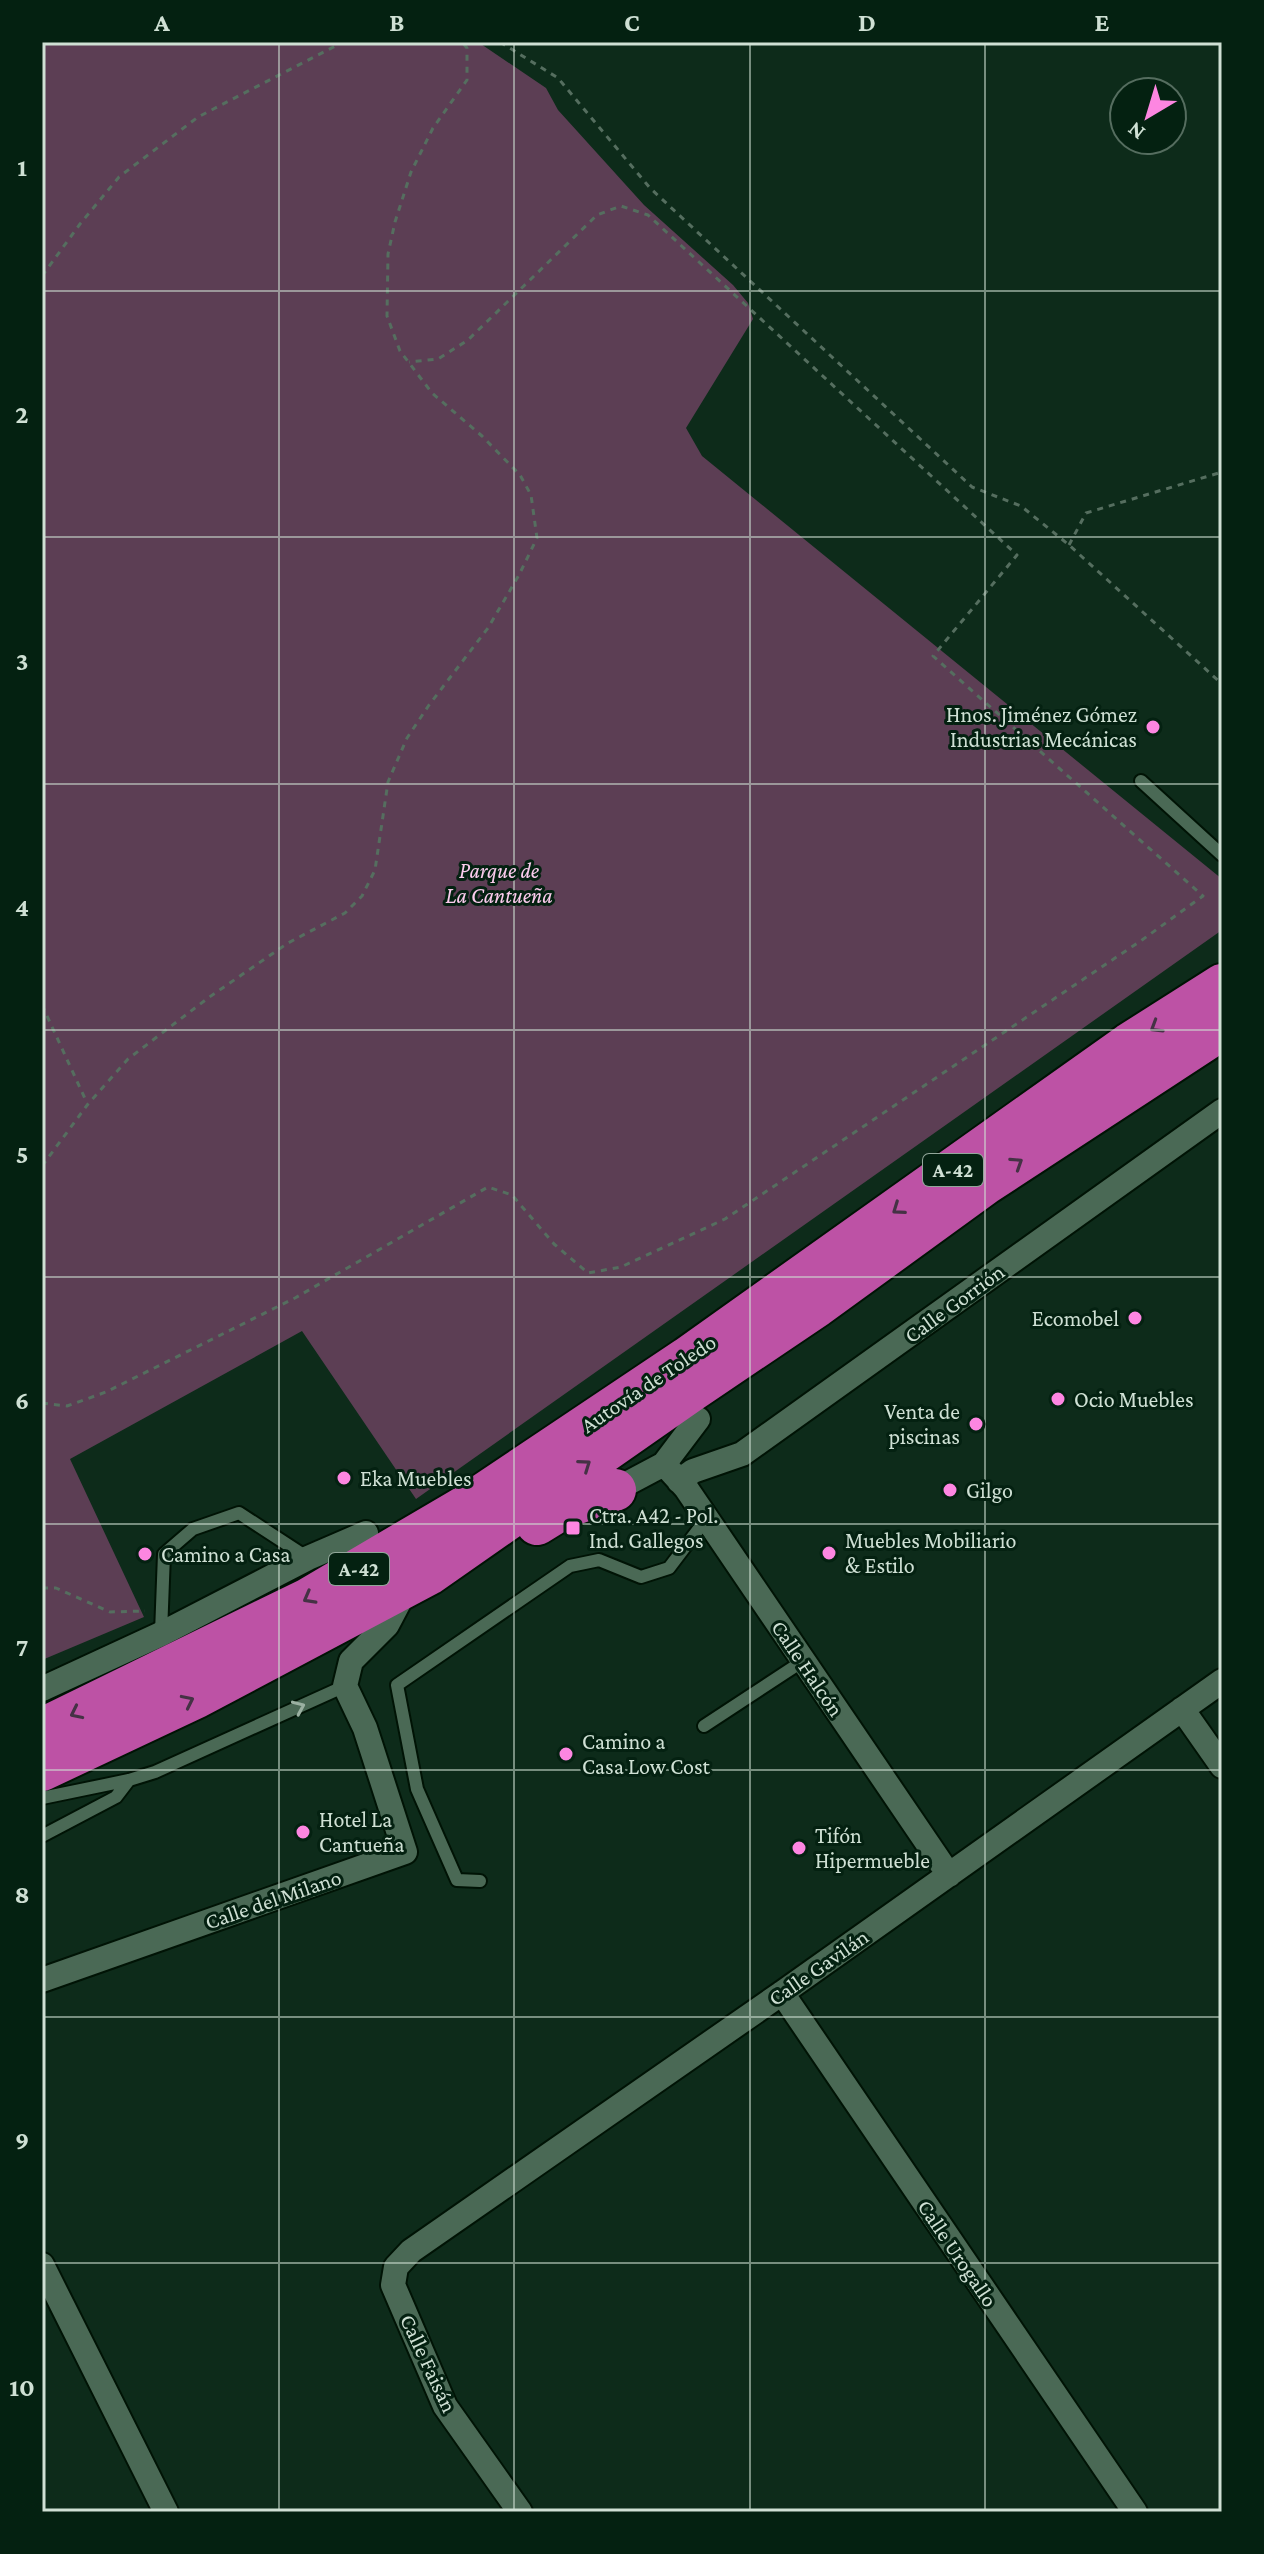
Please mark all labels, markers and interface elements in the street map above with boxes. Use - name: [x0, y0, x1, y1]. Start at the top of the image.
- text: A: [153, 8, 170, 37]
- text: B: [389, 8, 405, 37]
- text: C: [624, 8, 640, 37]
- text: D: [858, 8, 876, 37]
- text: E: [1095, 8, 1110, 37]
- north arrow: [1108, 76, 1188, 156]
- text: N: [1122, 117, 1150, 146]
- text: 1: [17, 153, 27, 182]
- text: 2: [15, 400, 29, 429]
- text: 3: [16, 647, 28, 676]
- place label: Hnos. Jiménez Gómez Industrias Mecánicas: [946, 702, 1137, 752]
- marker: Hnos. Jiménez Gómez Industrias Mecánicas: [1144, 718, 1162, 736]
- park label: Parque de La Cantueña: [445, 858, 553, 908]
- text: 4: [15, 893, 29, 922]
- one-way arrow: [1150, 1017, 1165, 1032]
- text: 5: [16, 1140, 28, 1169]
- road number: A-42: [923, 1154, 983, 1186]
- one-way arrow: [1008, 1157, 1023, 1172]
- one-way arrow: [893, 1199, 907, 1214]
- street label: Calle Gorrión: [899, 1259, 1009, 1348]
- place label: Ecomobel: [1032, 1306, 1119, 1331]
- marker: Ecomobel: [1126, 1309, 1144, 1327]
- street label: Autovía de Toledo: [576, 1329, 721, 1438]
- text: 6: [15, 1386, 29, 1415]
- place label: Ocio Muebles: [1074, 1387, 1194, 1412]
- marker: Ocio Muebles: [1049, 1390, 1067, 1408]
- place label: Venta de piscinas: [884, 1399, 960, 1449]
- marker: Venta de piscinas: [967, 1415, 985, 1433]
- one-way arrow: [576, 1460, 590, 1475]
- place label: Eka Muebles: [360, 1466, 472, 1491]
- marker: Eka Muebles: [335, 1469, 353, 1487]
- place label: Gilgo: [966, 1478, 1013, 1503]
- marker: Gilgo: [941, 1481, 959, 1499]
- place label: Ctra. A42 - Pol. Ind. Gallegos: [589, 1503, 718, 1553]
- marker: Ctra. A42 - Pol. Ind. Gallegos: [564, 1519, 582, 1537]
- place label: Muebles Mobiliario & Estilo: [845, 1528, 1017, 1578]
- place label: Camino a Casa: [161, 1542, 291, 1567]
- marker: Muebles Mobiliario & Estilo: [820, 1544, 838, 1562]
- marker: Camino a Casa: [136, 1545, 154, 1563]
- road number: A-42: [329, 1553, 389, 1585]
- one-way arrow: [303, 1588, 317, 1603]
- street label: Calle Halcón: [766, 1615, 849, 1721]
- text: 7: [16, 1633, 28, 1662]
- one-way arrow: [180, 1695, 195, 1710]
- one-way arrow: [291, 1701, 305, 1717]
- one-way arrow: [69, 1703, 84, 1718]
- place label: Camino a Casa Low Cost: [582, 1729, 711, 1779]
- marker: Camino a Casa Low Cost: [557, 1745, 575, 1763]
- place label: Hotel La Cantueña: [319, 1807, 405, 1857]
- marker: Hotel La Cantueña: [294, 1823, 312, 1841]
- place label: Tifón Hipermueble: [815, 1823, 930, 1873]
- marker: Tifón Hipermueble: [790, 1839, 808, 1857]
- street label: Calle del Milano: [202, 1864, 345, 1934]
- text: 8: [14, 1880, 30, 1909]
- street label: Calle Gavilán: [764, 1924, 873, 2011]
- text: 9: [15, 2126, 29, 2155]
- street label: Calle Urogallo: [913, 2195, 1003, 2312]
- street label: Calle Faisán: [395, 2310, 462, 2416]
- text: 10: [9, 2373, 35, 2402]

